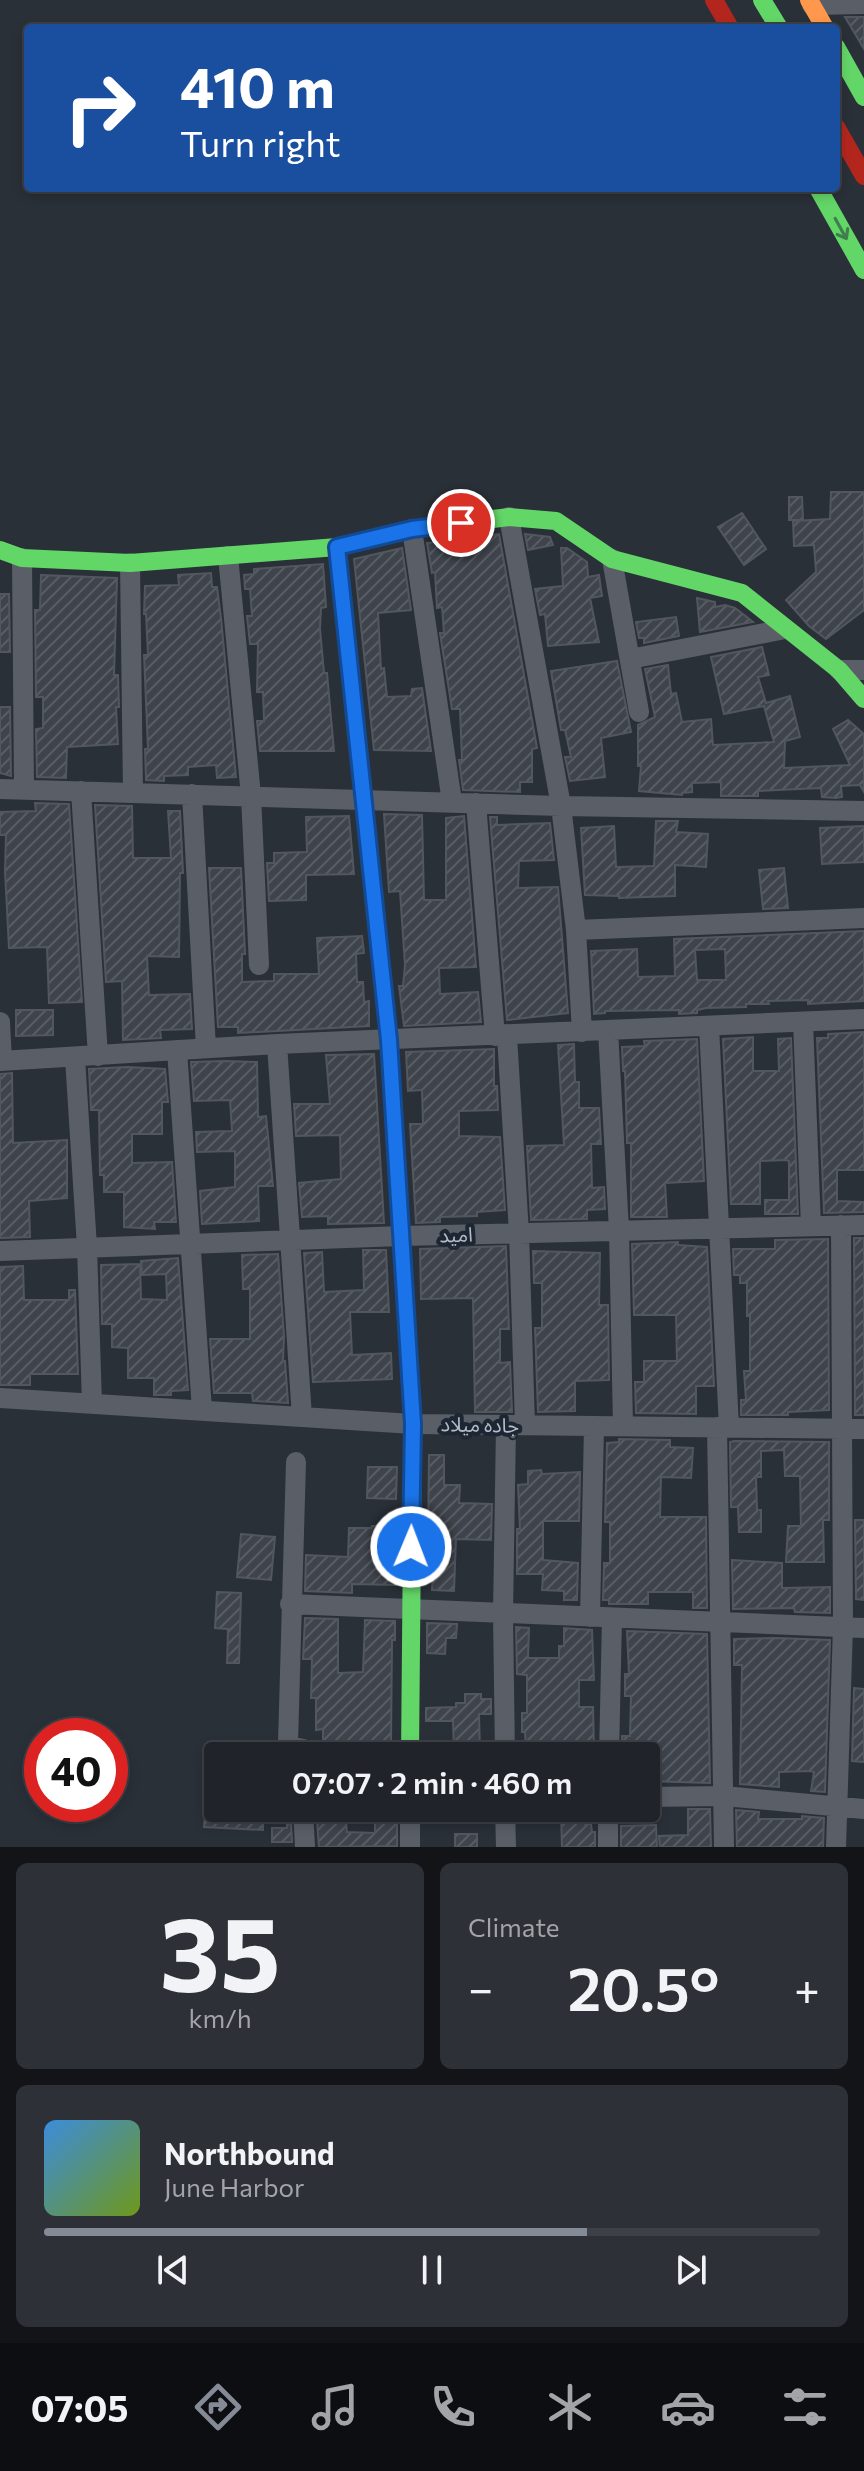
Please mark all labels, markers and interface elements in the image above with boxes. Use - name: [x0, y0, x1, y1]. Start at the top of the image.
- text: 410 m: [180, 51, 335, 120]
- icon: right: [48, 56, 152, 160]
- text: Turn right: [180, 120, 341, 164]
- one-way arrow: [833, 217, 849, 240]
- pin: [427, 489, 495, 557]
- icon: arrive: [439, 501, 483, 545]
- street label: امید: [439, 1221, 473, 1247]
- street label: جاده میلاد: [441, 1411, 520, 1437]
- position arrow: [369, 1505, 453, 1589]
- speed limit sign: 40: [24, 1718, 128, 1822]
- text: 07:07 · 2 min · 460 m: [292, 1763, 572, 1800]
- text: 35: [159, 1886, 281, 2013]
- text: Climate: [468, 1911, 560, 1942]
- text: 20.5°: [568, 1950, 720, 2023]
- text: −: [468, 1960, 493, 2014]
- text: +: [794, 1960, 820, 2014]
- text: km/h: [188, 2002, 252, 2033]
- text: Northbound: [164, 2134, 335, 2171]
- text: June Harbor: [164, 2171, 304, 2202]
- icon: previous: [151, 2248, 195, 2292]
- icon: pause: [410, 2248, 454, 2292]
- icon: next: [669, 2248, 713, 2292]
- icon: directions: [190, 2379, 246, 2435]
- icon: music: [307, 2379, 363, 2435]
- icon: phone: [425, 2379, 481, 2435]
- icon: climate: [542, 2379, 598, 2435]
- icon: car: [660, 2379, 716, 2435]
- icon: filters: [777, 2379, 833, 2435]
- text: 07:05: [31, 2385, 129, 2429]

